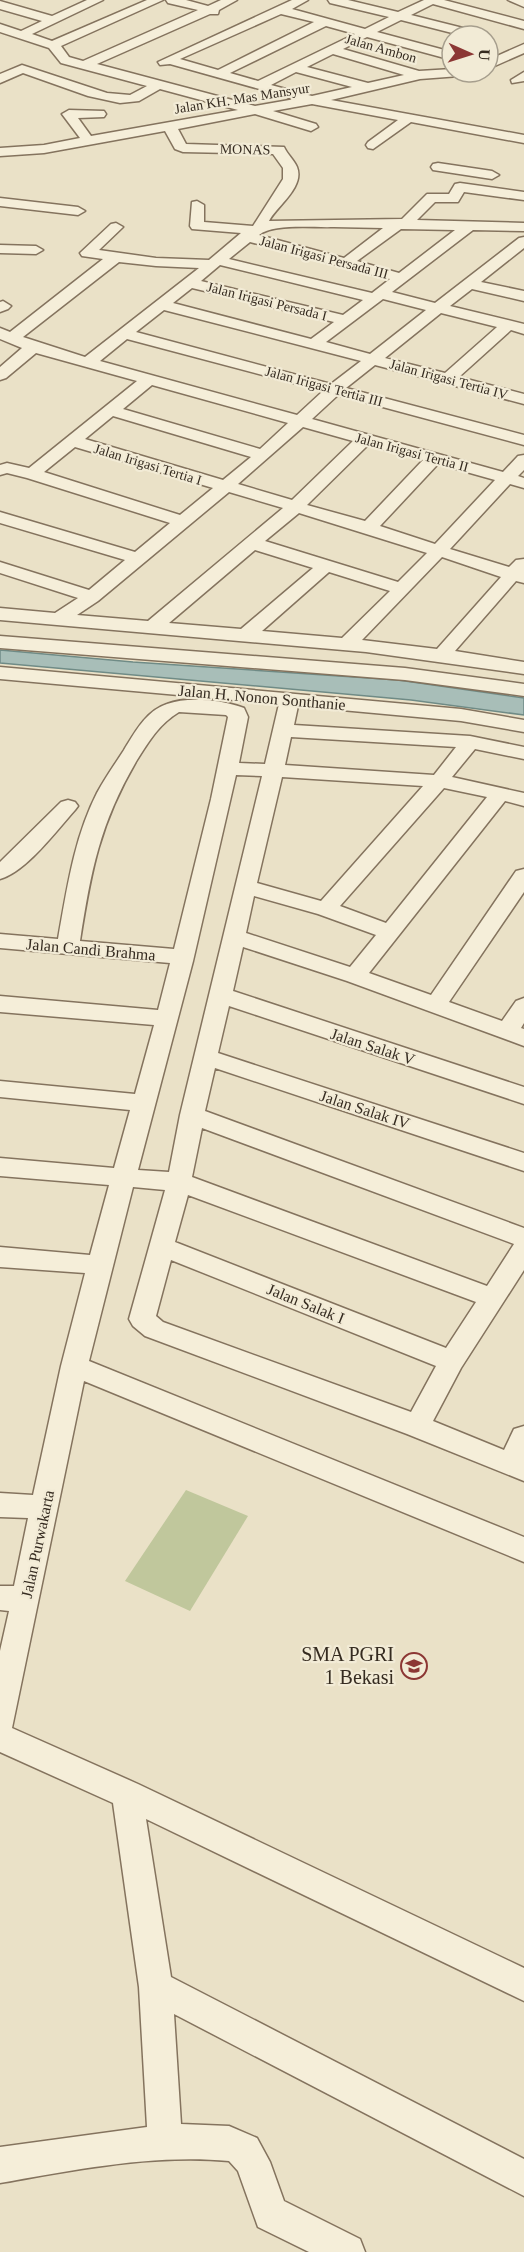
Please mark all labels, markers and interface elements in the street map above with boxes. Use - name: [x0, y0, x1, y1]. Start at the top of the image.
- north arrow: [440, 24, 500, 84]
- street label: Jalan Ambon: [343, 31, 418, 66]
- text: U: [476, 49, 493, 61]
- street label: Jalan KH. Mas Mansyur: [173, 80, 311, 117]
- street label: MONAS: [220, 142, 270, 157]
- street label: Jalan Irigasi Persada III: [258, 233, 390, 282]
- street label: Jalan Irigasi Persada I: [205, 279, 329, 324]
- street label: Jalan Irigasi Tertia IV: [388, 356, 510, 403]
- street label: Jalan Irigasi Tertia III: [263, 364, 385, 409]
- street label: Jalan Irigasi Tertia II: [354, 430, 470, 475]
- street label: Jalan Irigasi Tertia I: [92, 441, 204, 488]
- street label: Jalan H. Nonon Sonthanie: [178, 682, 346, 713]
- street label: Jalan Candi Brahma: [26, 935, 156, 964]
- street label: Jalan Salak V: [329, 1025, 418, 1068]
- street label: Jalan Salak IV: [318, 1087, 412, 1132]
- street label: Jalan Salak I: [265, 1280, 347, 1327]
- street label: Jalan Purwakarta: [18, 1489, 57, 1600]
- place label: SMA PGRI 1 Bekasi: [301, 1643, 394, 1688]
- school or university icon: SMA PGRI 1 Bekasi: [399, 1651, 429, 1681]

